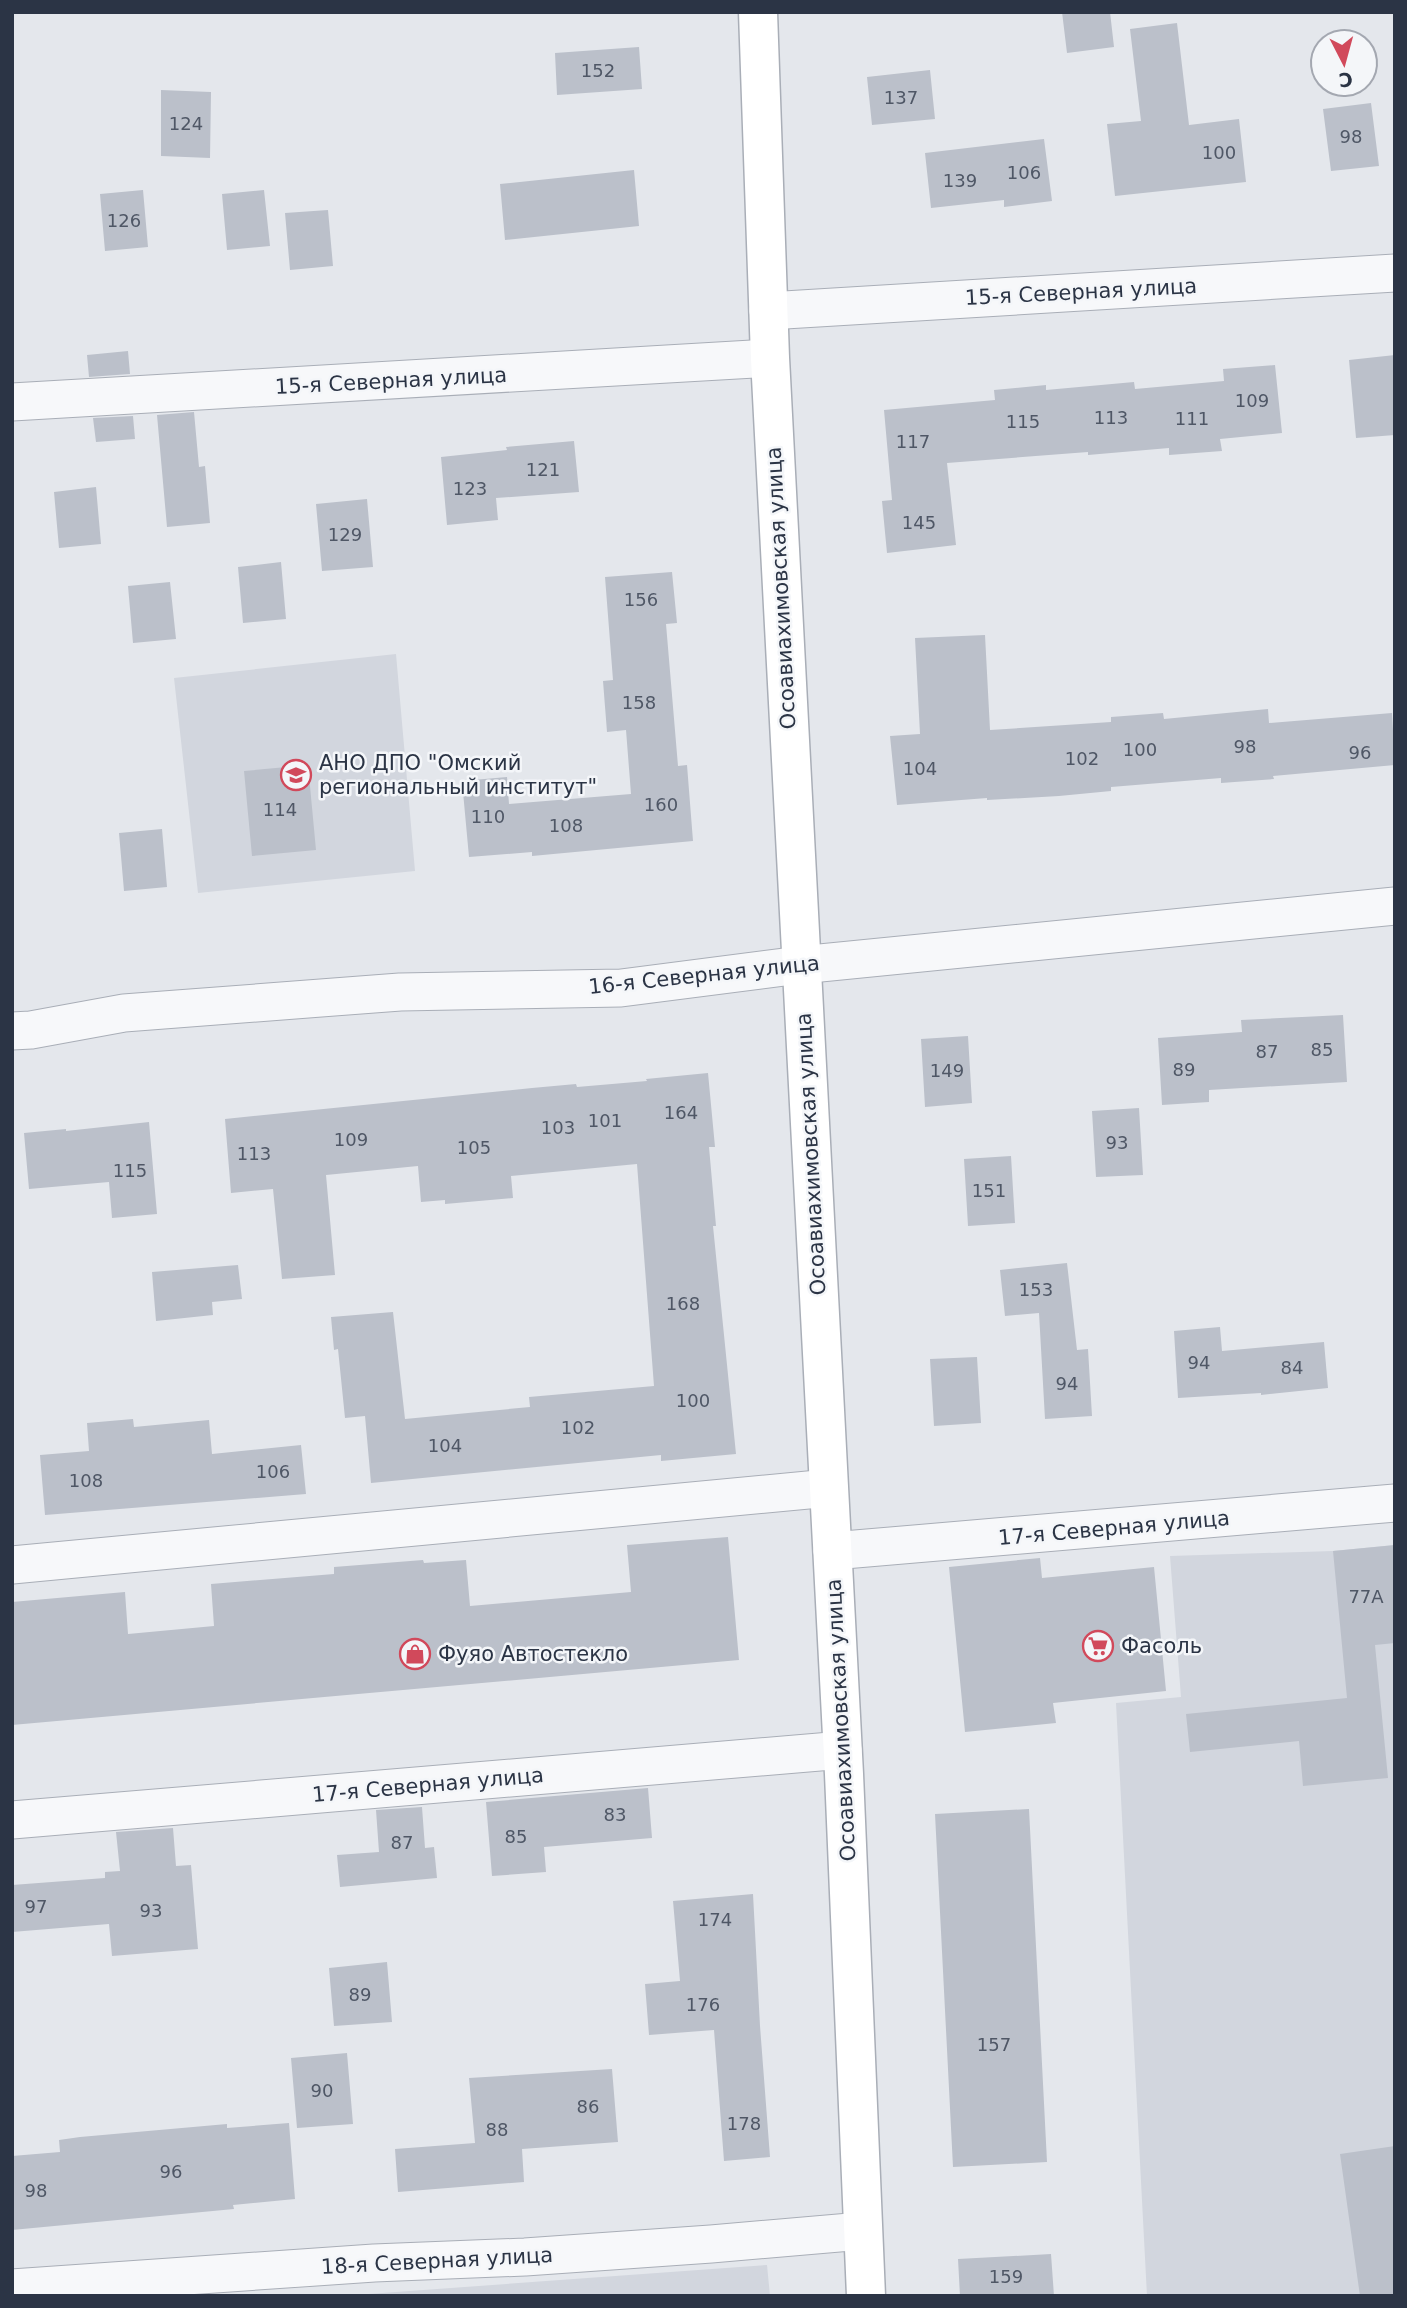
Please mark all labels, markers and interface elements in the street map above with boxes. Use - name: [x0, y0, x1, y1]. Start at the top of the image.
- north arrow: [1309, 28, 1379, 98]
- house number: 152: [581, 60, 615, 81]
- text: С: [1338, 68, 1354, 92]
- house number: 137: [884, 87, 918, 108]
- house number: 124: [169, 113, 203, 134]
- house number: 98: [1340, 126, 1362, 147]
- house number: 100: [1202, 142, 1236, 163]
- house number: 106: [1007, 162, 1041, 183]
- house number: 139: [943, 170, 977, 191]
- house number: 126: [107, 210, 141, 231]
- street label: 15-я Северная улица: [964, 274, 1198, 310]
- street label: 15-я Северная улица: [274, 363, 508, 399]
- house number: 109: [1235, 390, 1269, 411]
- house number: 113: [1094, 407, 1128, 428]
- house number: 111: [1175, 408, 1209, 429]
- house number: 115: [1006, 411, 1040, 432]
- house number: 117: [896, 431, 930, 452]
- street label: Осоавиахимовская улица: [762, 446, 800, 730]
- house number: 121: [526, 459, 560, 480]
- house number: 123: [453, 478, 487, 499]
- house number: 145: [902, 512, 936, 533]
- house number: 129: [328, 524, 362, 545]
- house number: 156: [624, 589, 658, 610]
- house number: 158: [622, 692, 656, 713]
- house number: 98: [1234, 736, 1256, 757]
- house number: 100: [1123, 739, 1157, 760]
- house number: 96: [1349, 742, 1371, 763]
- house number: 102: [1065, 748, 1099, 769]
- place label: АНО ДПО "Омский региональный институт": [319, 751, 597, 799]
- school or university icon: АНО ДПО "Омский региональный институт": [279, 758, 313, 792]
- house number: 104: [903, 758, 937, 779]
- house number: 160: [644, 794, 678, 815]
- house number: 114: [263, 799, 297, 820]
- house number: 110: [471, 806, 505, 827]
- house number: 108: [549, 815, 583, 836]
- street label: 16-я Северная улица: [587, 951, 821, 999]
- street label: Осоавиахимовская улица: [792, 1012, 830, 1296]
- house number: 85: [1311, 1039, 1333, 1060]
- house number: 87: [1256, 1041, 1278, 1062]
- house number: 89: [1173, 1059, 1195, 1080]
- house number: 149: [930, 1060, 964, 1081]
- house number: 164: [664, 1102, 698, 1123]
- house number: 101: [588, 1110, 622, 1131]
- house number: 103: [541, 1117, 575, 1138]
- house number: 109: [334, 1129, 368, 1150]
- house number: 93: [1106, 1132, 1128, 1153]
- house number: 105: [457, 1137, 491, 1158]
- house number: 113: [237, 1143, 271, 1164]
- house number: 115: [113, 1160, 147, 1181]
- house number: 151: [972, 1180, 1006, 1201]
- house number: 153: [1019, 1279, 1053, 1300]
- house number: 168: [666, 1293, 700, 1314]
- house number: 94: [1188, 1352, 1210, 1373]
- house number: 84: [1281, 1357, 1303, 1378]
- house number: 94: [1056, 1373, 1078, 1394]
- house number: 100: [676, 1390, 710, 1411]
- house number: 102: [561, 1417, 595, 1438]
- house number: 104: [428, 1435, 462, 1456]
- house number: 106: [256, 1461, 290, 1482]
- house number: 108: [69, 1470, 103, 1491]
- street label: 17-я Северная улица: [997, 1506, 1231, 1550]
- street label: Осоавиахимовская улица: [822, 1578, 860, 1862]
- house number: 77А: [1348, 1586, 1384, 1607]
- supermarket icon: Фасоль: [1081, 1629, 1115, 1663]
- place label: Фасоль: [1121, 1634, 1202, 1658]
- shop icon: Фуяо Автостекло: [398, 1637, 432, 1671]
- place label: Фуяо Автостекло: [438, 1642, 628, 1666]
- street label: 17-я Северная улица: [311, 1763, 545, 1807]
- house number: 83: [604, 1804, 626, 1825]
- house number: 85: [505, 1826, 527, 1847]
- house number: 87: [391, 1832, 413, 1853]
- house number: 97: [25, 1896, 47, 1917]
- house number: 93: [140, 1900, 162, 1921]
- house number: 174: [698, 1909, 732, 1930]
- house number: 89: [349, 1984, 371, 2005]
- house number: 176: [686, 1994, 720, 2015]
- house number: 157: [977, 2034, 1011, 2055]
- house number: 90: [311, 2080, 333, 2101]
- house number: 86: [577, 2096, 599, 2117]
- house number: 178: [727, 2113, 761, 2134]
- house number: 88: [486, 2119, 508, 2140]
- house number: 96: [160, 2161, 182, 2182]
- house number: 98: [25, 2180, 47, 2201]
- street label: 18-я Северная улица: [320, 2243, 554, 2279]
- house number: 159: [989, 2266, 1023, 2287]

